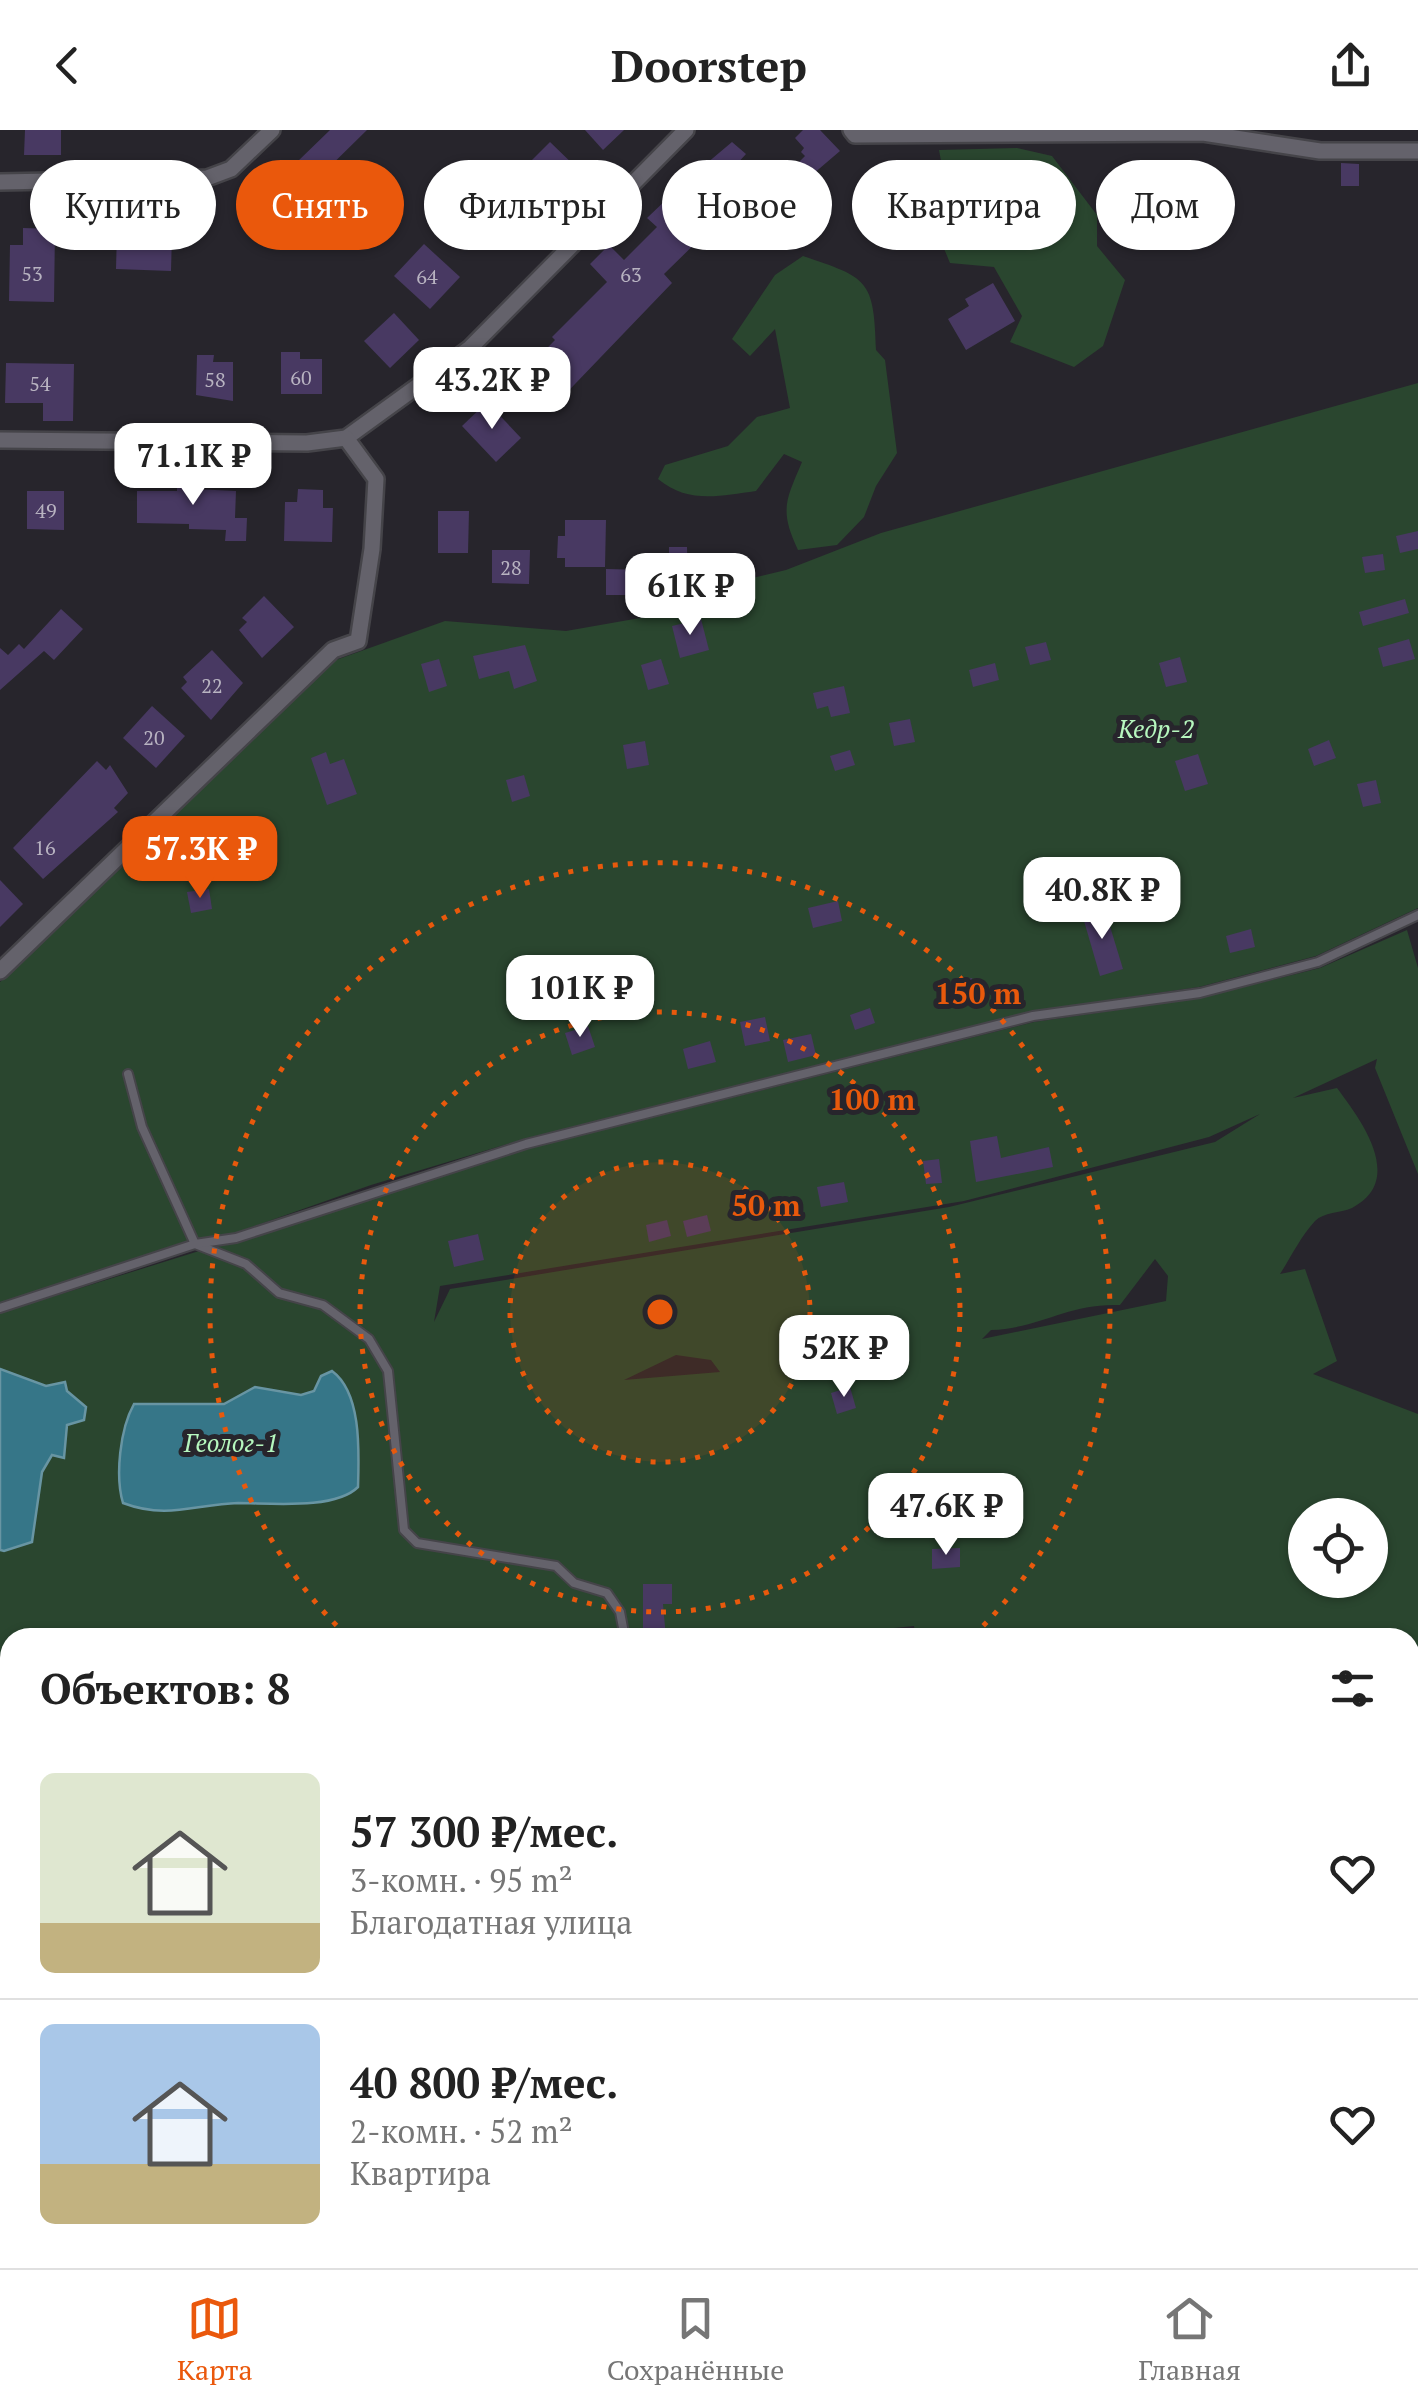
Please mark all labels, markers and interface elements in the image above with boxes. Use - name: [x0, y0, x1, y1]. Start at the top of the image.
- text: Doorstep: [611, 35, 807, 95]
- icon: back: [40, 38, 95, 93]
- icon: share: [1323, 38, 1378, 93]
- chip: Купить: [30, 160, 216, 250]
- chip: Снять: [236, 160, 404, 250]
- chip: Фильтры: [424, 160, 642, 250]
- chip: Новое: [662, 160, 832, 250]
- chip: Квартира: [852, 160, 1076, 250]
- chip: Дом: [1096, 160, 1235, 250]
- house number: 53: [21, 260, 43, 287]
- house number: 63: [620, 261, 642, 288]
- house number: 64: [416, 263, 438, 290]
- pin: 43.2K ₽: [400, 347, 584, 432]
- text: 43.2K ₽: [435, 358, 549, 400]
- house number: 60: [290, 364, 312, 391]
- house number: 58: [204, 366, 226, 393]
- house number: 54: [29, 370, 51, 397]
- pin: 71.1K ₽: [101, 423, 285, 508]
- text: 71.1K ₽: [136, 434, 250, 476]
- house number: 49: [35, 497, 57, 524]
- pin: 61K ₽: [620, 553, 760, 638]
- house number: 28: [500, 554, 522, 581]
- text: 61K ₽: [647, 564, 733, 606]
- house number: 22: [201, 672, 223, 699]
- park label: Кедр-2: [1117, 712, 1194, 745]
- house number: 20: [143, 724, 165, 751]
- pin: 57.3K ₽: [108, 816, 292, 901]
- text: 57.3K ₽: [144, 827, 256, 869]
- house number: 16: [34, 834, 56, 861]
- pin: 40.8K ₽: [1010, 857, 1194, 942]
- text: 40.8K ₽: [1045, 868, 1159, 910]
- pin: 101K ₽: [499, 955, 661, 1040]
- text: 101K ₽: [528, 966, 632, 1008]
- text: 150 m: [935, 973, 1022, 1013]
- text: 100 m: [829, 1079, 916, 1119]
- text: 50 m: [731, 1185, 801, 1225]
- centre of rings: [642, 1294, 678, 1330]
- pin: 52K ₽: [774, 1315, 914, 1400]
- text: 52K ₽: [801, 1326, 887, 1368]
- park label: Геолог-1: [183, 1426, 278, 1459]
- pin: 47.6K ₽: [854, 1473, 1038, 1558]
- text: 47.6K ₽: [890, 1484, 1002, 1526]
- map controls: [1288, 1498, 1388, 1598]
- button: locate: [1288, 1498, 1388, 1598]
- text: Объектов: 8: [40, 1660, 291, 1716]
- icon: filters: [1325, 1661, 1380, 1716]
- text: 57 300 ₽/мес.: [350, 1803, 618, 1859]
- icon: home: [120, 1813, 240, 1933]
- icon: heart: [1325, 1846, 1380, 1901]
- text: 3-комн. · 95 m²: [350, 1859, 573, 1901]
- text: Благодатная улица: [350, 1901, 632, 1943]
- text: 40 800 ₽/мес.: [350, 2054, 618, 2110]
- icon: home: [120, 2064, 240, 2184]
- icon: heart: [1325, 2097, 1380, 2152]
- text: 2-комн. · 52 m²: [350, 2110, 573, 2152]
- text: Квартира: [350, 2152, 491, 2194]
- tab: Карта: [177, 2291, 253, 2388]
- tab: Сохранённые: [607, 2291, 784, 2388]
- tab: Главная: [1138, 2291, 1241, 2388]

